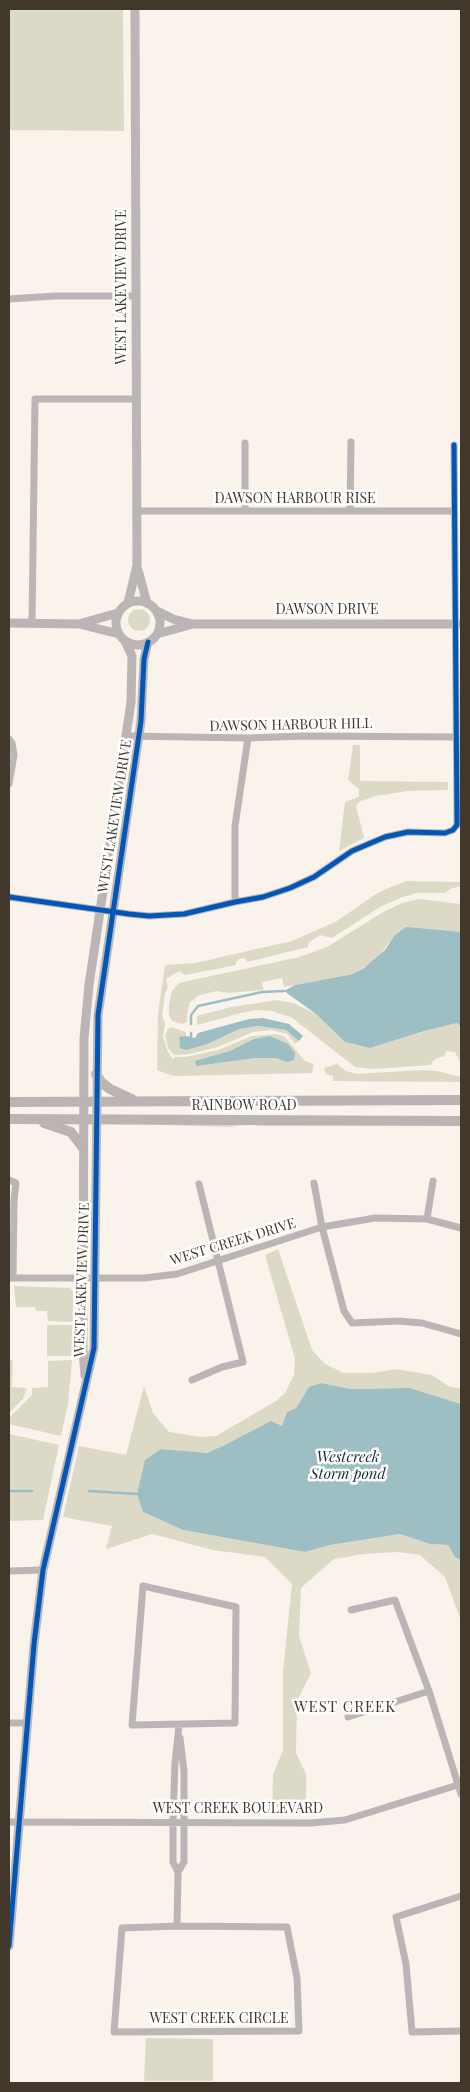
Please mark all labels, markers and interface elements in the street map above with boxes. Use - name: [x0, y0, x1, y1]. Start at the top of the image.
- street label: WEST LAKEVIEW DRIVE: [114, 210, 130, 364]
- street label: DAWSON HARBOUR RISE: [214, 491, 376, 507]
- street label: DAWSON DRIVE: [276, 602, 378, 618]
- street label: DAWSON HARBOUR HILL: [209, 715, 373, 735]
- street label: WEST LAKEVIEW DRIVE: [95, 738, 135, 894]
- street label: RAINBOW ROAD: [191, 1098, 297, 1114]
- street label: WEST LAKEVIEW DRIVE: [71, 1202, 93, 1358]
- street label: WEST CREEK DRIVE: [168, 1215, 298, 1269]
- water label: Westcreek Storm pond: [310, 1448, 386, 1483]
- district label: WEST CREEK: [293, 1698, 397, 1716]
- street label: WEST CREEK BOULEVARD: [153, 1801, 323, 1817]
- street label: WEST CREEK CIRCLE: [149, 2011, 289, 2027]

